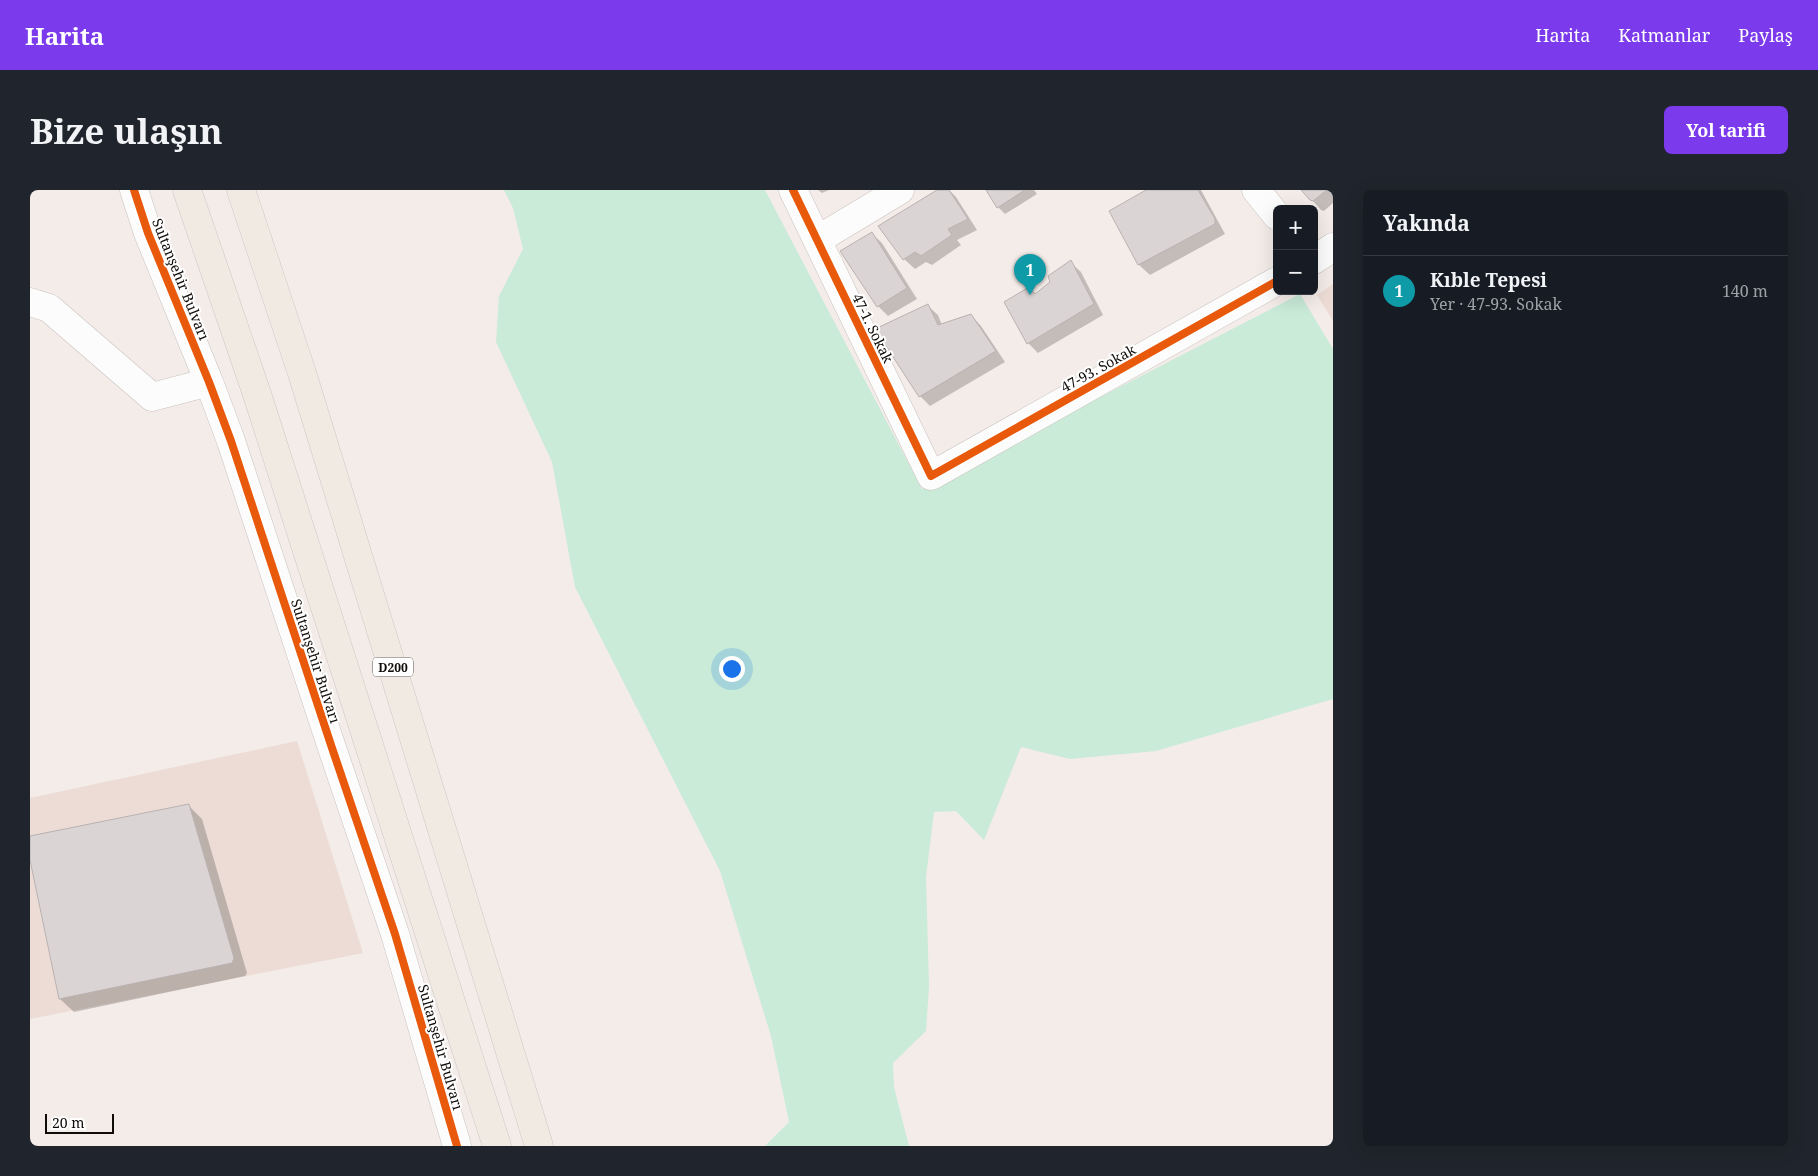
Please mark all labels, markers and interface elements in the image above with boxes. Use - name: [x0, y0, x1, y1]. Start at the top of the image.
- text: Harita: [25, 19, 104, 52]
- text: Harita: [1535, 23, 1590, 47]
- text: Katmanlar: [1618, 23, 1710, 47]
- text: Paylaş: [1738, 23, 1793, 47]
- button: Yol tarifi: [1664, 106, 1788, 154]
- text: Bize ulaşın: [30, 107, 223, 154]
- map controls: [1273, 205, 1318, 295]
- button: +: [1273, 205, 1318, 250]
- text: Yakında: [1383, 209, 1470, 237]
- street label: Sultanşehir Bulvarı: [148, 215, 214, 343]
- button: −: [1273, 250, 1318, 295]
- pin: 1: [1014, 254, 1046, 295]
- text: Kıble Tepesi: [1430, 267, 1547, 293]
- text: 1: [1394, 280, 1404, 302]
- text: 140 m: [1722, 280, 1768, 302]
- street label: 47-1. Sokak: [848, 290, 898, 367]
- text: Yer · 47-93. Sokak: [1430, 293, 1562, 315]
- street label: 47-93. Sokak: [1057, 339, 1139, 396]
- street label: Sultanşehir Bulvarı: [287, 596, 345, 726]
- your location: [719, 656, 745, 682]
- road number: D200: [373, 658, 413, 677]
- street label: Sultanşehir Bulvarı: [414, 982, 468, 1112]
- scale bar: [45, 1111, 114, 1134]
- text: 20 m: [52, 1113, 85, 1132]

